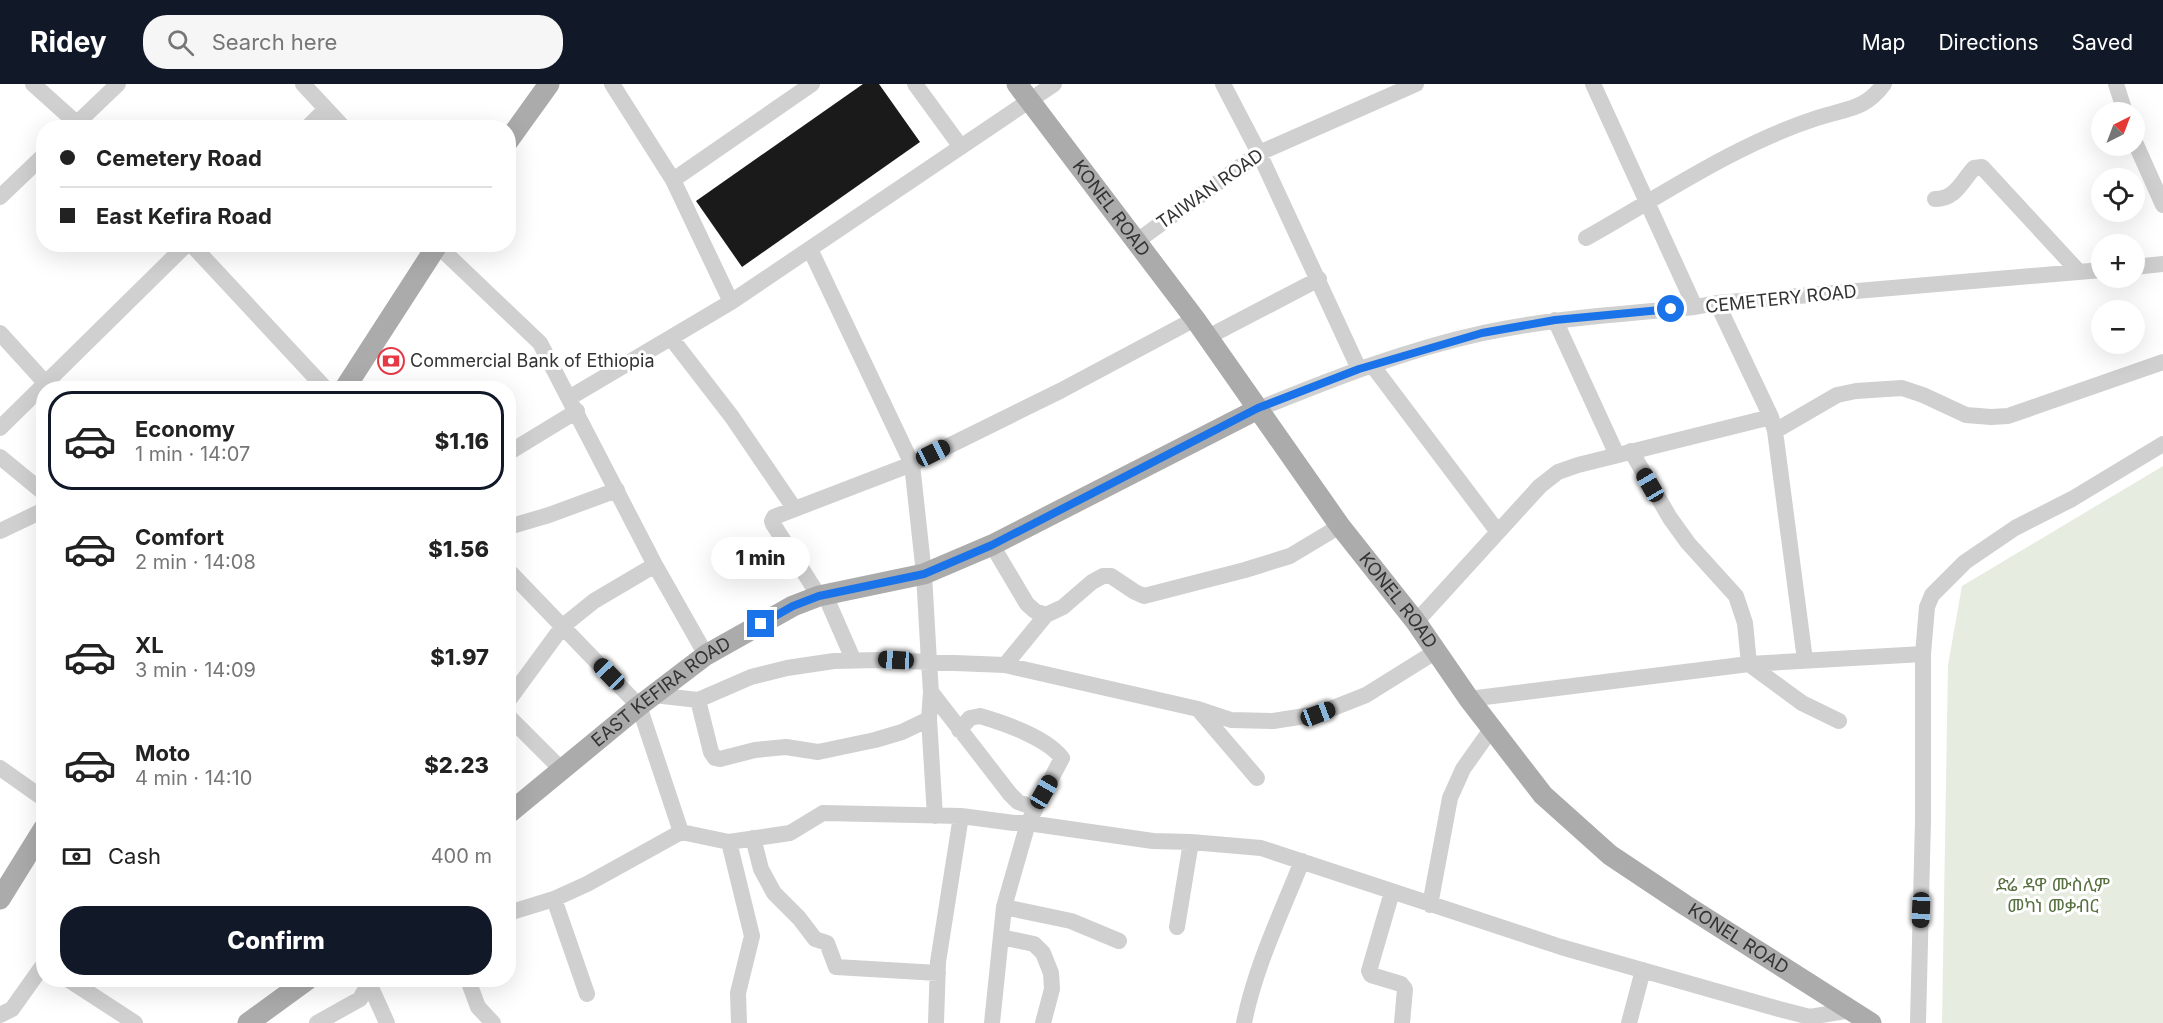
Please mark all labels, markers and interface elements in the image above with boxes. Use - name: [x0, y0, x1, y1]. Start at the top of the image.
- search box: [143, 15, 563, 69]
- text: Ridey: [30, 25, 107, 59]
- icon: search: [164, 26, 197, 59]
- text: Search here: [212, 29, 337, 55]
- text: Map: [1862, 30, 1905, 55]
- text: Directions: [1938, 30, 2039, 55]
- text: Saved: [2072, 30, 2133, 55]
- north arrow: [2091, 102, 2145, 156]
- map controls: [2091, 102, 2145, 354]
- street label: TAIWAN ROAD: [1152, 144, 1267, 233]
- text: Cemetery Road: [96, 145, 262, 171]
- street label: KONEL ROAD: [1068, 156, 1155, 260]
- button: locate: [2091, 168, 2145, 222]
- text: East Kefira Road: [96, 203, 272, 229]
- button: +: [2091, 234, 2145, 288]
- street label: CEMETERY ROAD: [1704, 280, 1858, 317]
- route start: [1657, 295, 1684, 322]
- button: −: [2091, 300, 2145, 354]
- bank icon: Commercial Bank of Ethiopia: [376, 346, 406, 376]
- place label: Commercial Bank of Ethiopia: [410, 350, 655, 371]
- icon: car: [63, 414, 117, 468]
- text: Economy: [135, 416, 235, 442]
- text: $1.16: [435, 428, 489, 454]
- car: [913, 437, 953, 469]
- text: 1 min · 14:07: [135, 442, 250, 466]
- car: [1633, 465, 1667, 505]
- icon: car: [63, 522, 117, 576]
- text: Comfort: [135, 524, 224, 550]
- text: $1.56: [428, 536, 489, 562]
- callout: 1 min: [712, 537, 810, 579]
- text: 1 min: [735, 546, 786, 570]
- street label: KONEL ROAD: [1355, 548, 1442, 652]
- text: 2 min · 14:08: [135, 550, 256, 574]
- route end: [747, 610, 774, 637]
- icon: car: [63, 630, 117, 684]
- text: XL: [135, 632, 164, 658]
- street label: EAST KEFIRA ROAD: [587, 632, 734, 751]
- text: $1.97: [430, 644, 489, 670]
- car: [878, 650, 914, 670]
- car: [590, 655, 628, 693]
- text: 3 min · 14:09: [135, 658, 256, 682]
- car: [1298, 699, 1338, 729]
- icon: car: [63, 738, 117, 792]
- text: Moto: [135, 740, 190, 766]
- text: $2.23: [424, 752, 489, 778]
- text: 4 min · 14:10: [135, 766, 252, 790]
- car: [1027, 772, 1061, 812]
- icon: cash: [60, 840, 93, 873]
- text: Cash: [108, 843, 161, 869]
- text: 400 m: [431, 844, 492, 868]
- park label: ድሬ ዳዋ ሙስሊም መካነ መቃብር: [1996, 874, 2110, 916]
- car: [1911, 892, 1931, 928]
- street label: KONEL ROAD: [1684, 899, 1793, 978]
- button: Confirm: [60, 906, 492, 975]

